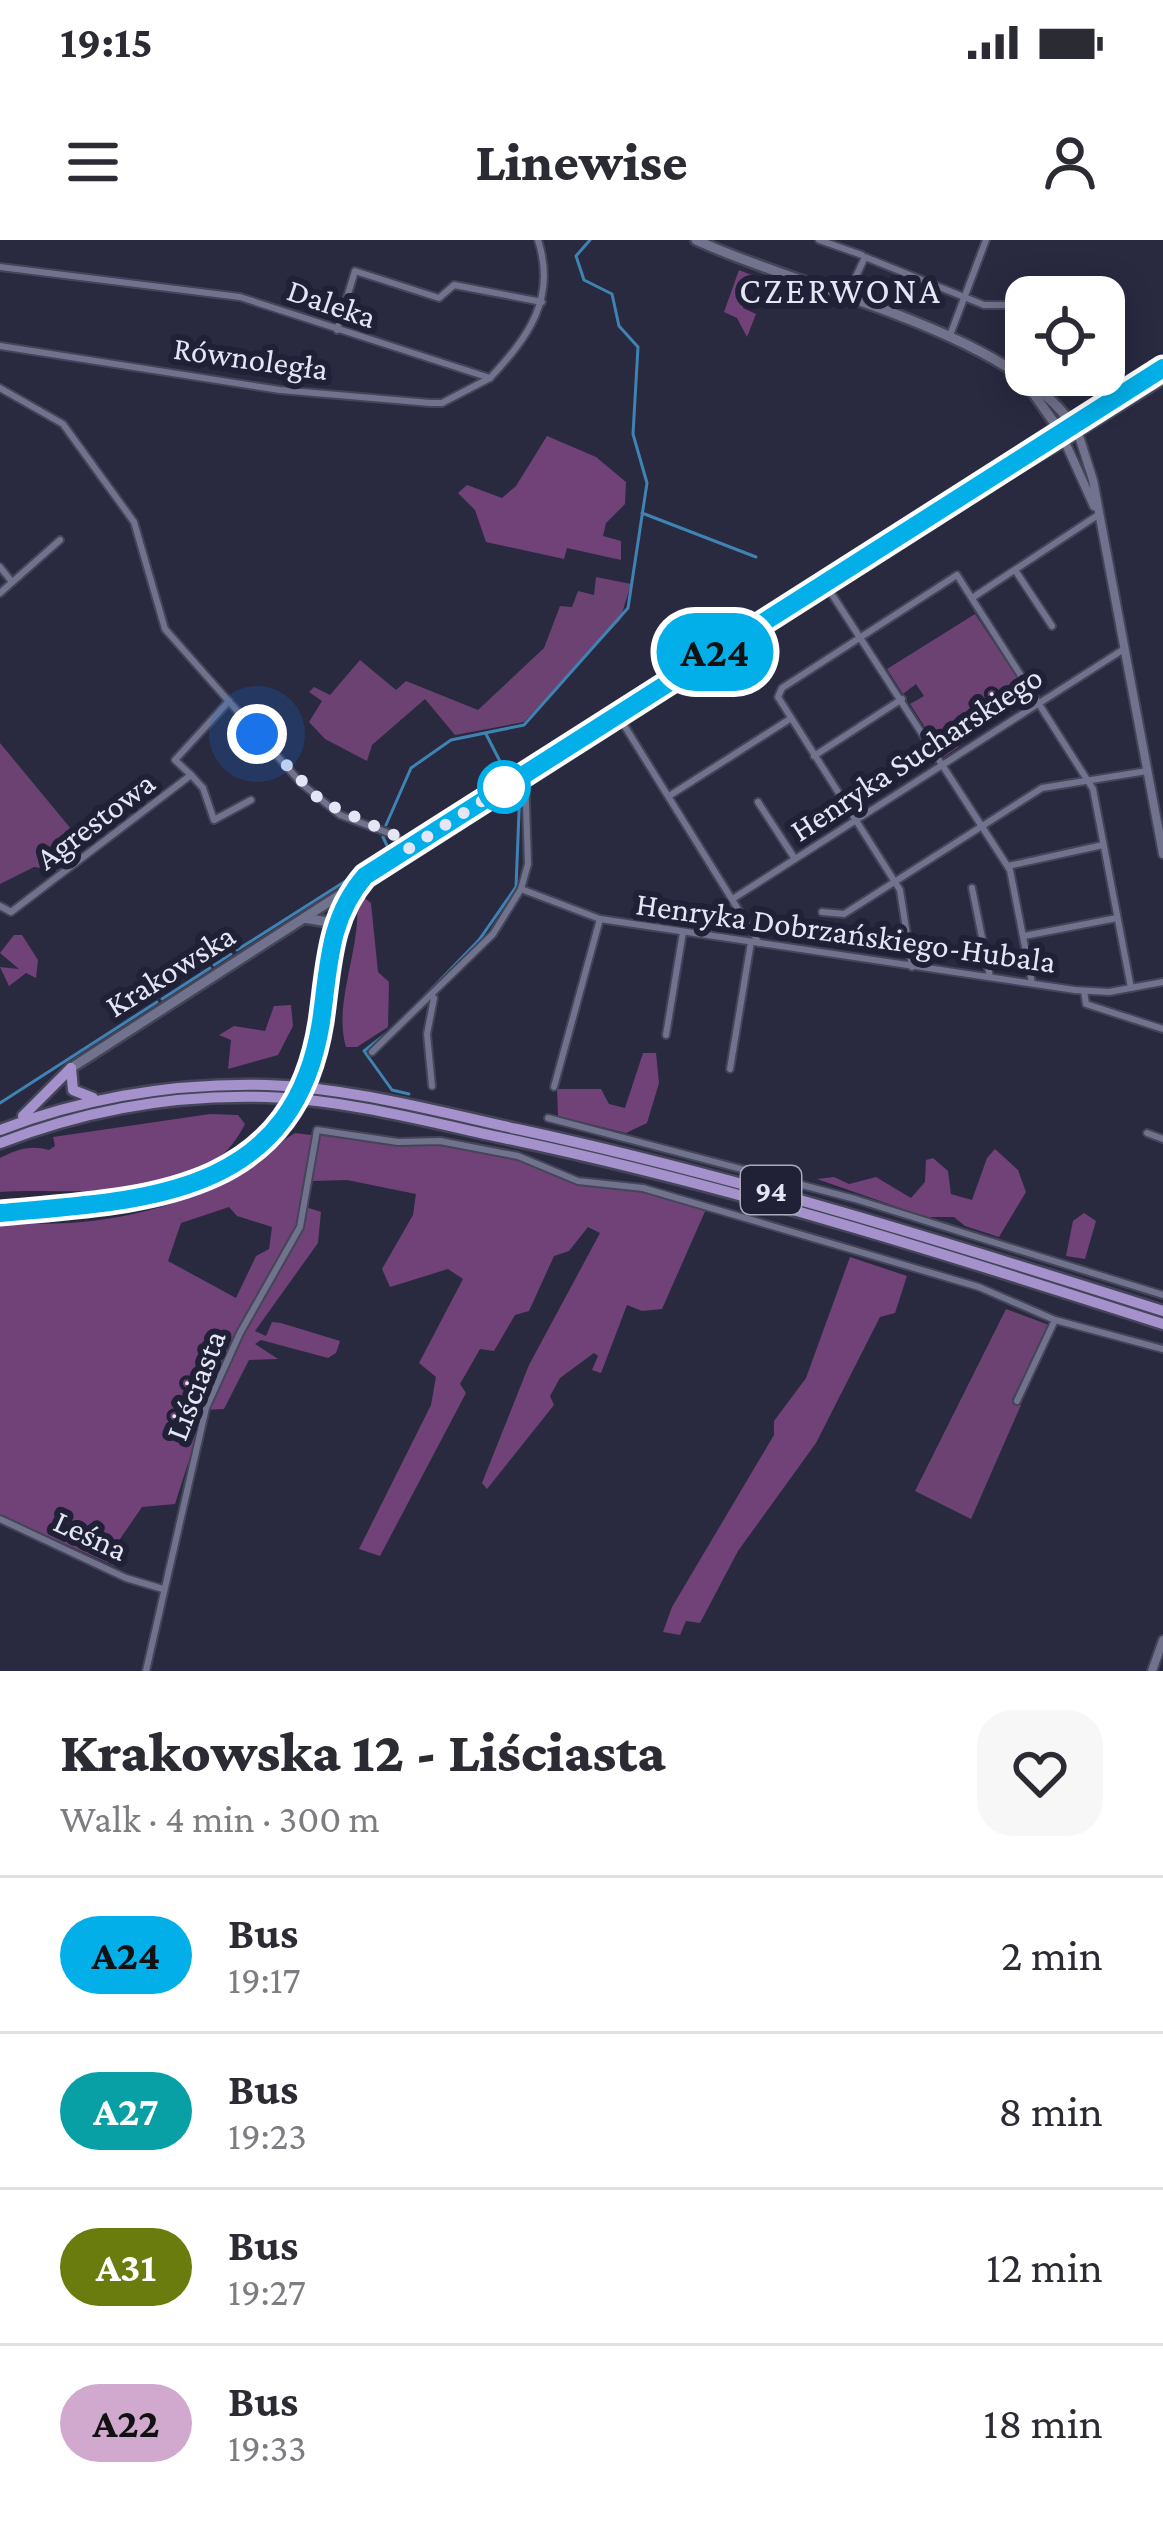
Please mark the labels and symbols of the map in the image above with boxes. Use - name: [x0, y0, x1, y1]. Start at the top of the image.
- street label: Daleka: [283, 271, 381, 335]
- district label: CZERWONA: [739, 271, 943, 311]
- street label: Równoległa: [171, 329, 331, 387]
- line badge: A24: [646, 613, 784, 691]
- street label: Henryka Sucharskiego: [783, 658, 1049, 848]
- your location: [227, 704, 287, 764]
- unlabelled marker: [479, 762, 529, 812]
- street label: Agrestowa: [28, 763, 162, 877]
- street label: Henryka Dobrzańskiego-Hubala: [634, 884, 1058, 980]
- street label: Krakowska: [99, 916, 241, 1024]
- road number: 94: [741, 1166, 801, 1214]
- street label: Liściasta: [157, 1325, 233, 1445]
- street label: Leśna: [48, 1502, 134, 1568]

